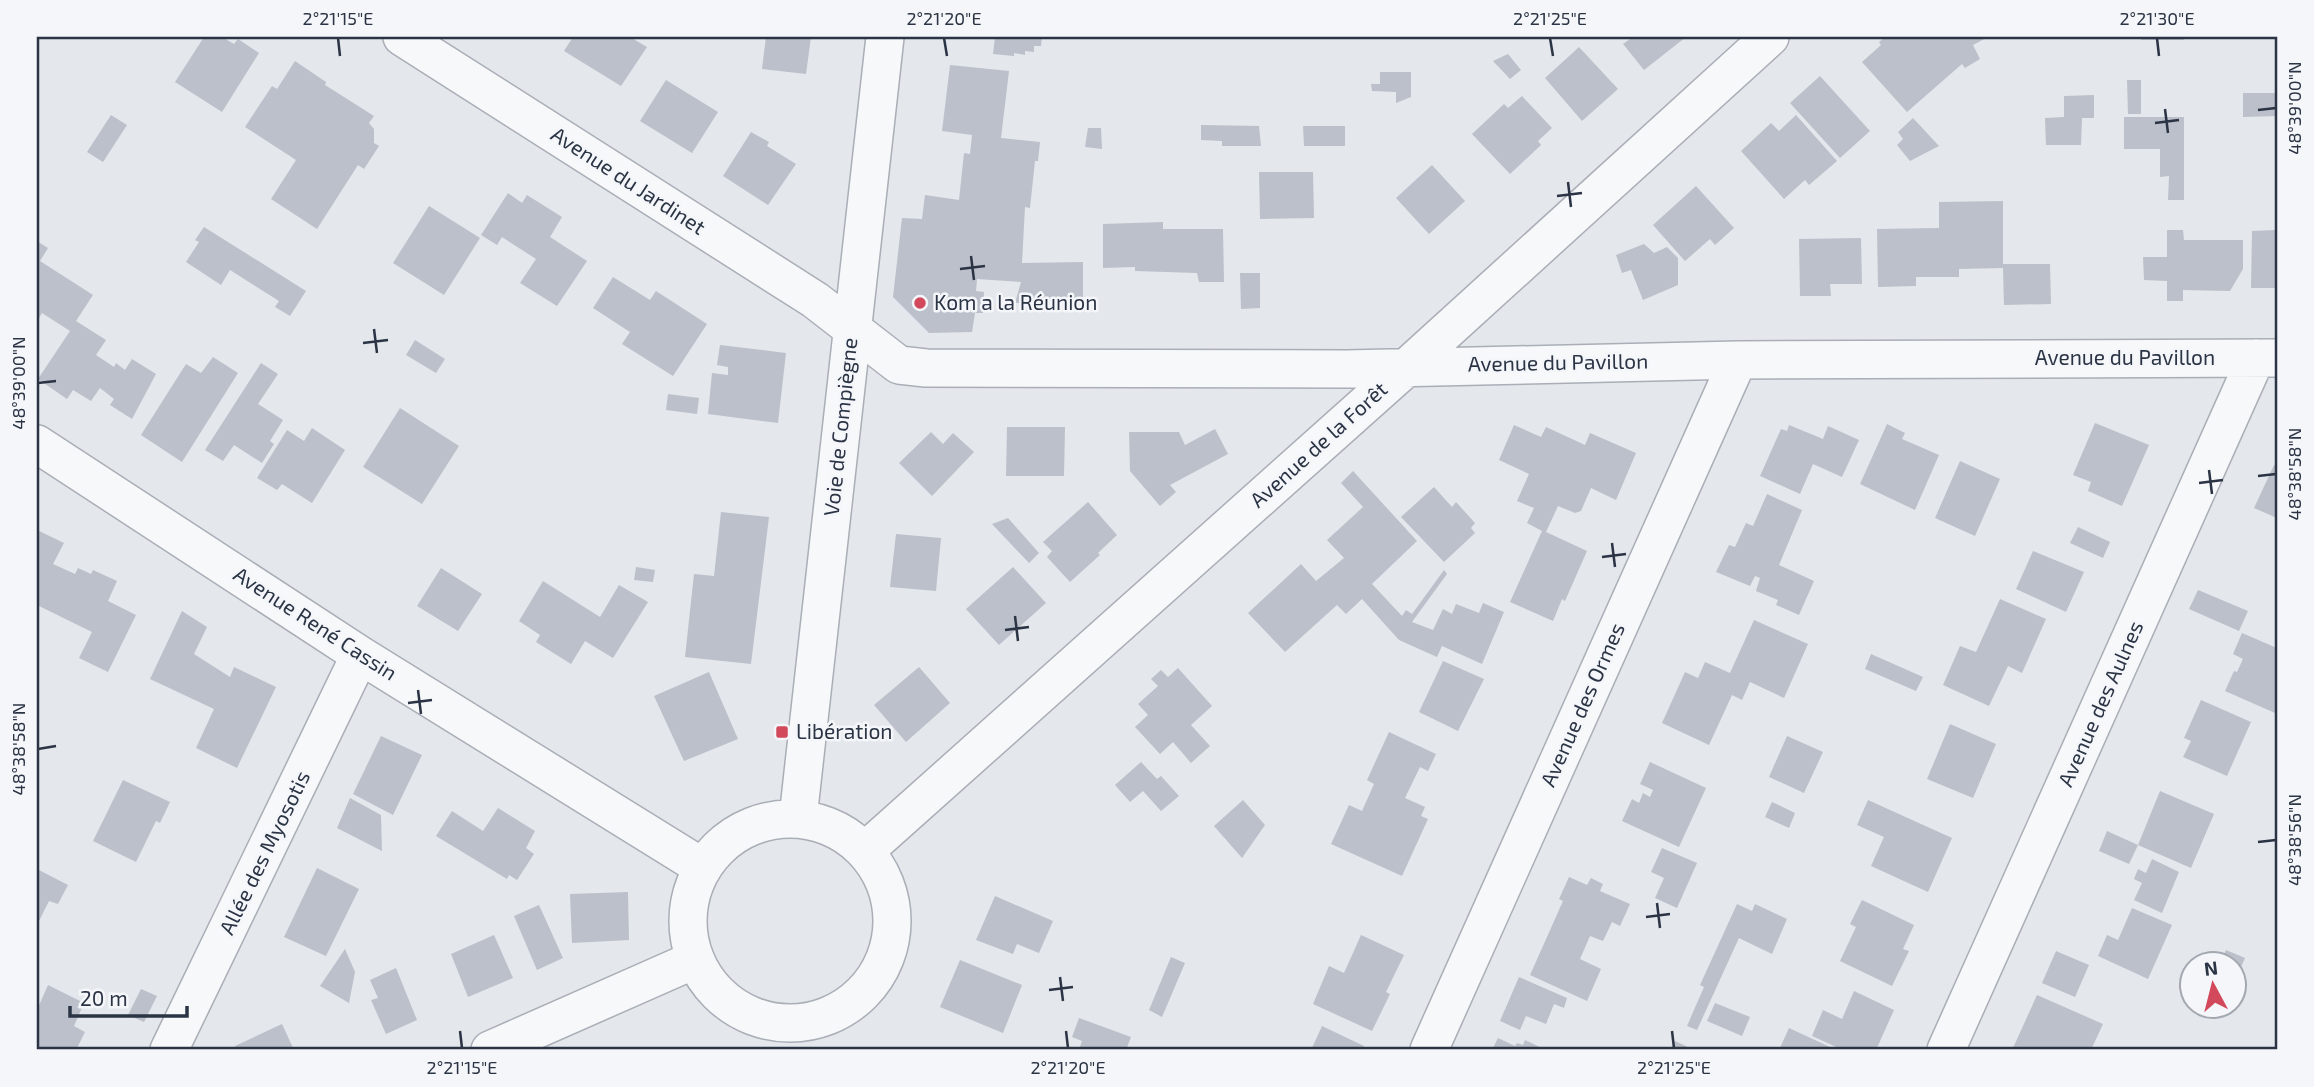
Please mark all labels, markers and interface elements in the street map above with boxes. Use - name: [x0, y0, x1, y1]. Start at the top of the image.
- text: 2°21'15"E: [303, 7, 373, 29]
- text: 2°21'20"E: [906, 7, 982, 29]
- text: 2°21'25"E: [1513, 7, 1587, 29]
- text: 2°21'30"E: [2120, 7, 2195, 29]
- text: 48°39'00"N: [2283, 61, 2305, 155]
- street label: Avenue du Jardinet: [547, 121, 711, 239]
- place label: Kom a la Réunion: [934, 289, 1097, 314]
- marker: Kom a la Réunion: [912, 295, 928, 311]
- text: 48°39'00"N: [7, 336, 29, 430]
- street label: Voie de Compiègne: [818, 336, 861, 517]
- street label: Avenue du Pavillon: [2035, 344, 2215, 369]
- street label: Avenue du Pavillon: [1468, 347, 1648, 376]
- street label: Avenue de la Forêt: [1244, 376, 1392, 512]
- text: 48°38'58"N: [2283, 428, 2305, 520]
- street label: Avenue René Cassin: [229, 561, 402, 685]
- street label: Avenue des Aulnes: [2052, 617, 2147, 790]
- street label: Avenue des Ormes: [1534, 619, 1629, 790]
- text: 48°38'58"N: [7, 703, 29, 795]
- place label: Libération: [796, 718, 893, 743]
- marker: Libération: [774, 724, 790, 740]
- street label: Allée des Myosotis: [213, 766, 314, 938]
- text: 48°38'56"N: [2283, 794, 2305, 886]
- north arrow: [2178, 950, 2248, 1020]
- text: N: [2203, 955, 2219, 980]
- scale bar: [70, 975, 187, 1019]
- text: 20 m: [80, 985, 128, 1010]
- text: 2°21'15"E: [427, 1056, 497, 1078]
- text: 2°21'20"E: [1030, 1056, 1106, 1078]
- text: 2°21'25"E: [1637, 1056, 1711, 1078]

